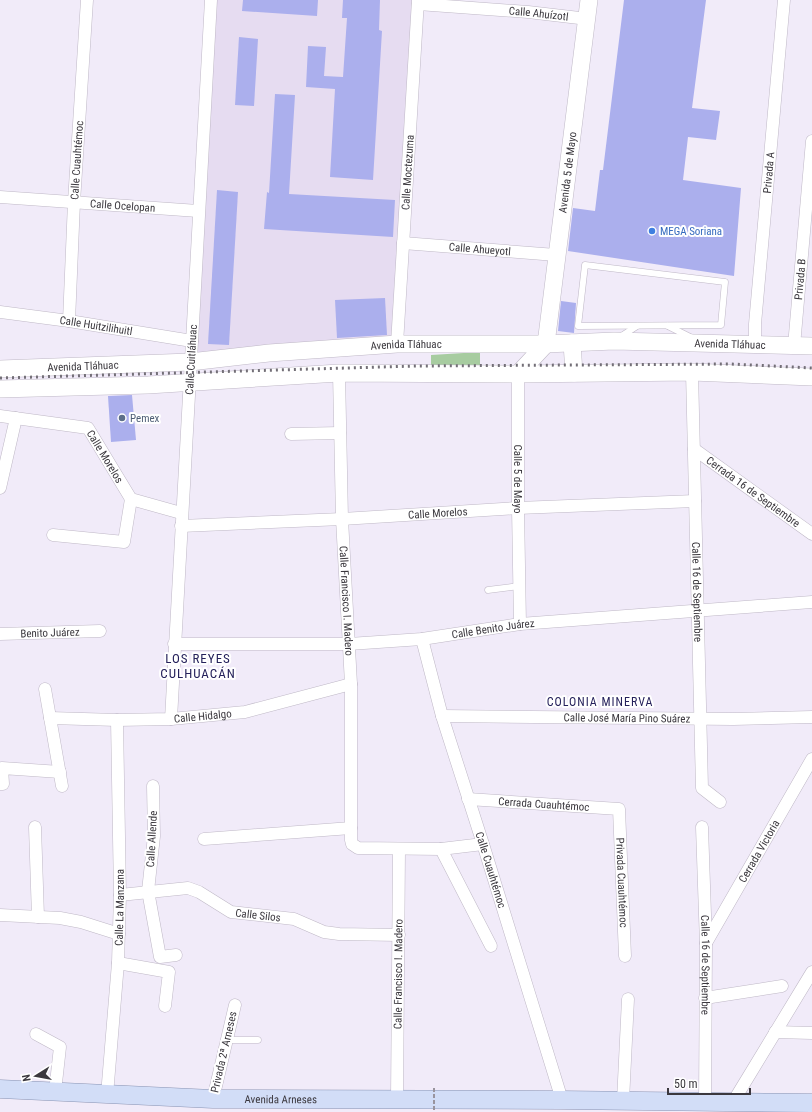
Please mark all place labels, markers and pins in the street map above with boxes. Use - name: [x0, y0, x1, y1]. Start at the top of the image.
- place label: MEGA Soriana: [660, 225, 722, 238]
- marker: MEGA Soriana: [647, 226, 657, 236]
- place label: Pemex: [130, 412, 160, 425]
- marker: Pemex: [117, 413, 127, 423]

